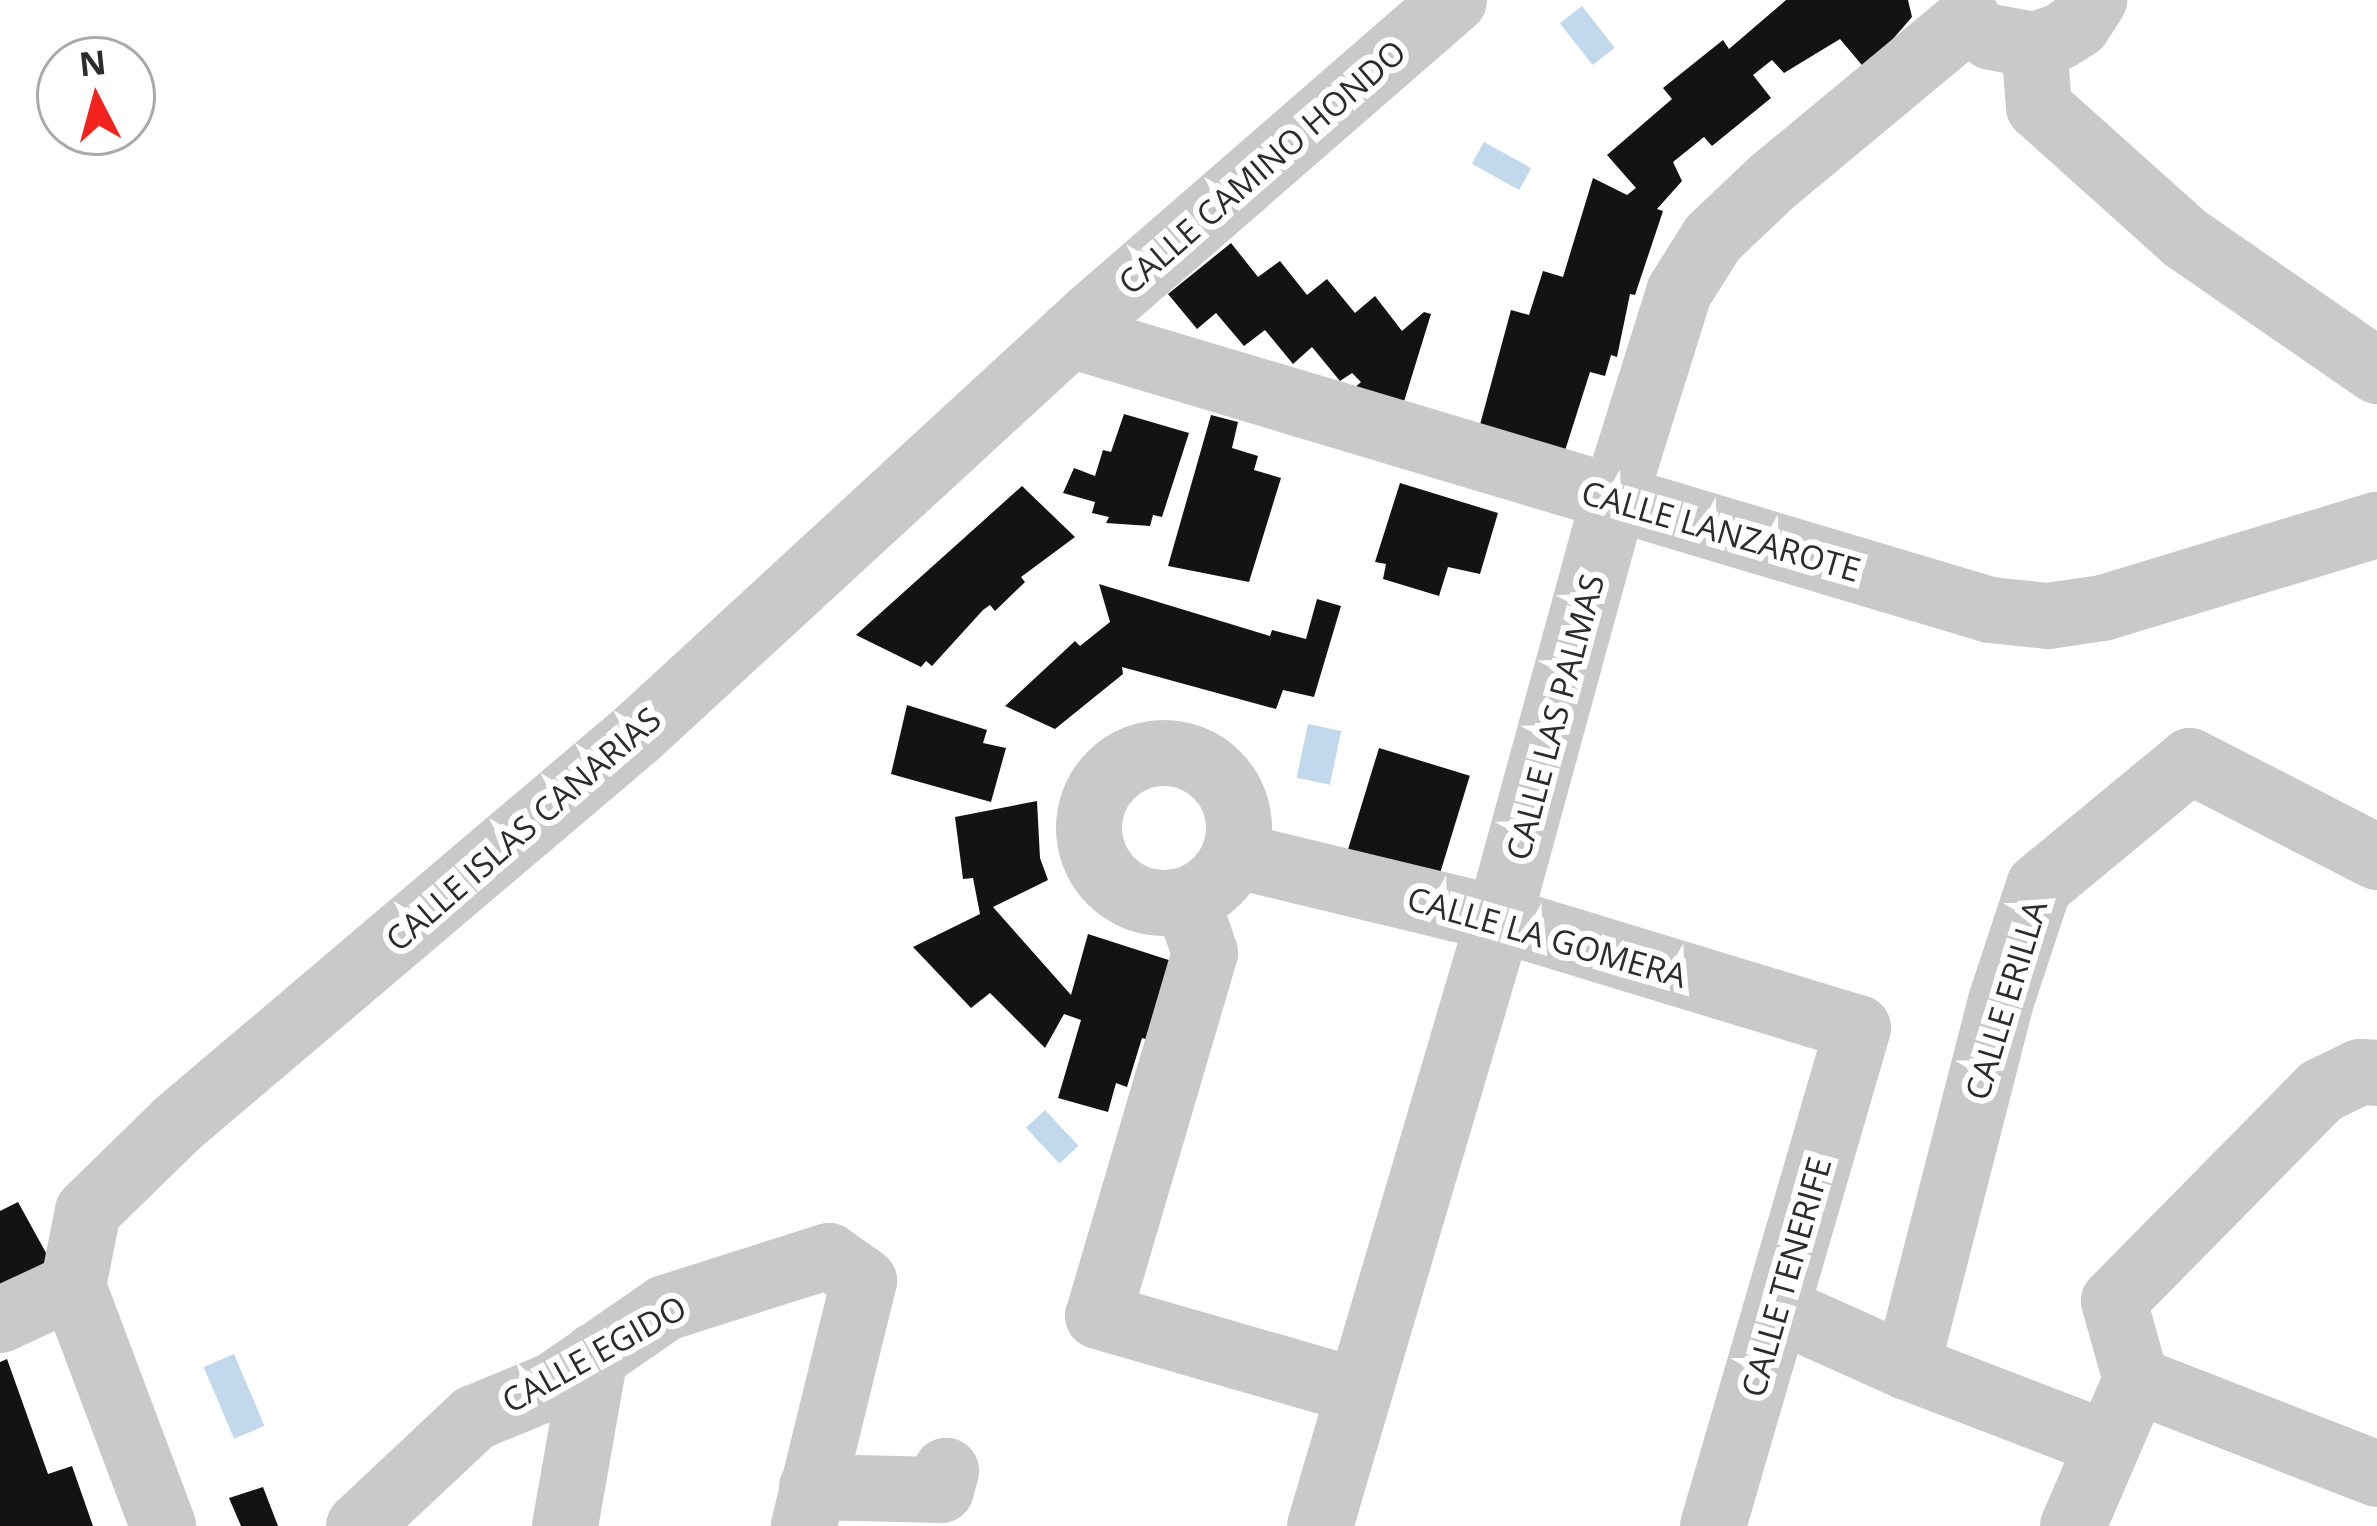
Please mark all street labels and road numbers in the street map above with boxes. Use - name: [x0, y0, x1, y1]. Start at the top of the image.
- street label: CALLE CAMINO HONDO: [1110, 32, 1414, 302]
- street label: CALLE LANZAROTE: [1577, 472, 1865, 590]
- street label: CALLE LAS PALMAS: [1498, 570, 1612, 864]
- street label: CALLE ISLAS CANARIAS: [378, 699, 668, 959]
- street label: CALLE LA GOMERA: [1403, 878, 1691, 996]
- street label: CALLE ERILLA: [1957, 896, 2055, 1104]
- street label: CALLE TENERIFE: [1733, 1153, 1839, 1401]
- street label: CALLE EGIDO: [495, 1287, 693, 1421]

